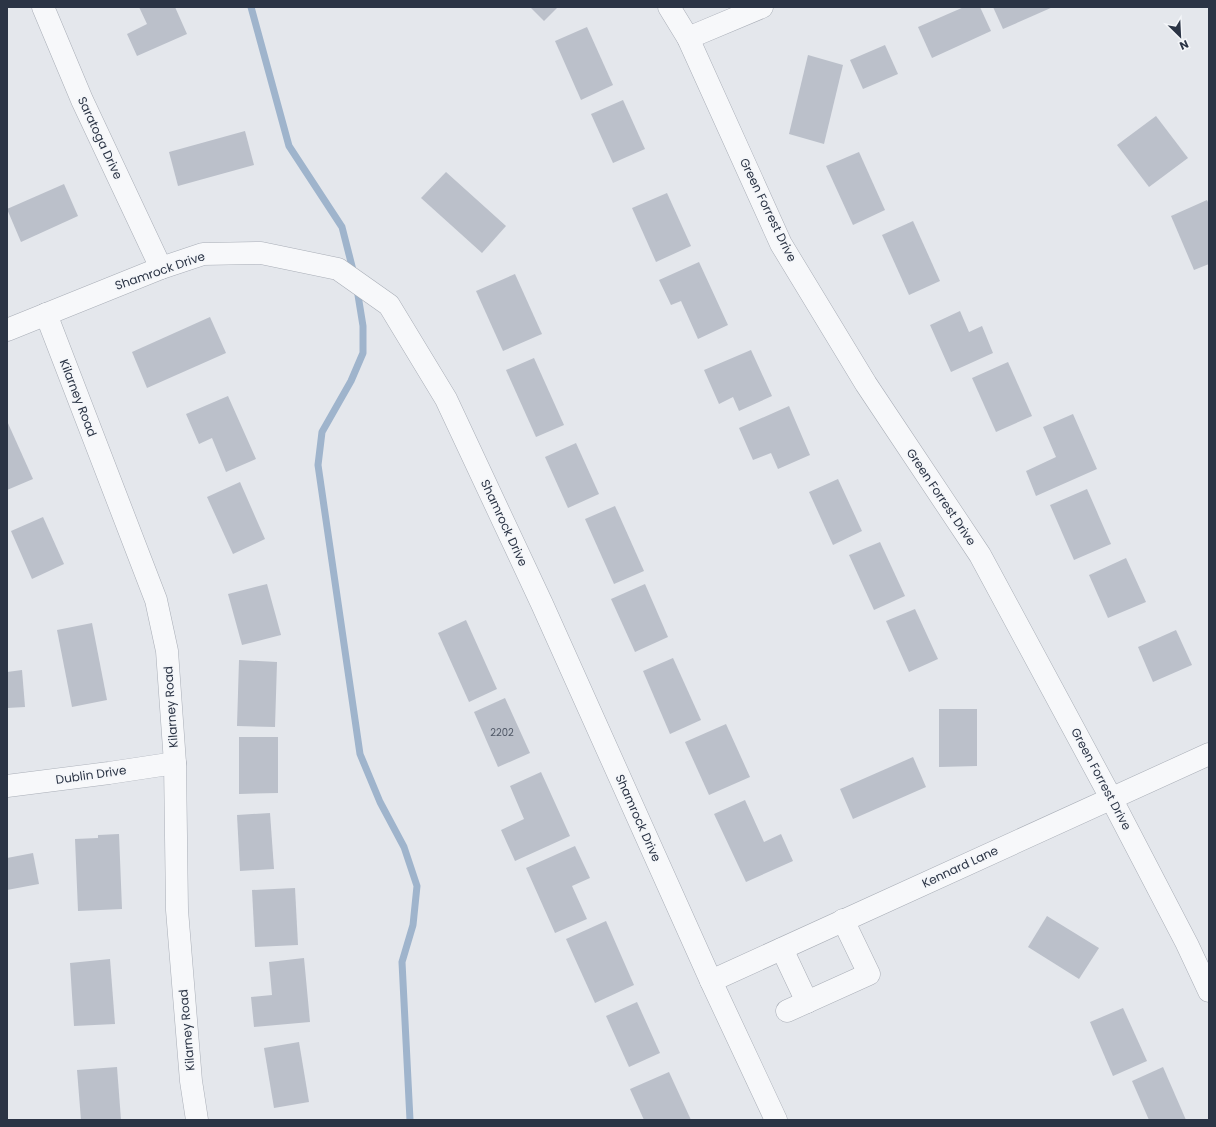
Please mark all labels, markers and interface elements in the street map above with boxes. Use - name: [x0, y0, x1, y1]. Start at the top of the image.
- north arrow: [1160, 16, 1200, 56]
- text: N: [1177, 36, 1191, 54]
- street label: Saratoga Drive: [74, 94, 127, 182]
- street label: Green Forrest Drive: [736, 155, 801, 265]
- street label: Shamrock Drive: [113, 247, 207, 294]
- street label: Kilarney Road: [56, 357, 101, 439]
- street label: Green Forrest Drive: [903, 445, 980, 549]
- street label: Shamrock Drive: [477, 477, 532, 569]
- street label: Kilarney Road: [159, 666, 182, 749]
- house number: 2202: [490, 725, 514, 740]
- street label: Green Forrest Drive: [1067, 725, 1136, 833]
- street label: Dublin Drive: [55, 761, 127, 788]
- street label: Shamrock Drive: [612, 771, 665, 864]
- street label: Kennard Lane: [919, 841, 1001, 892]
- street label: Kilarney Road: [174, 988, 199, 1072]

